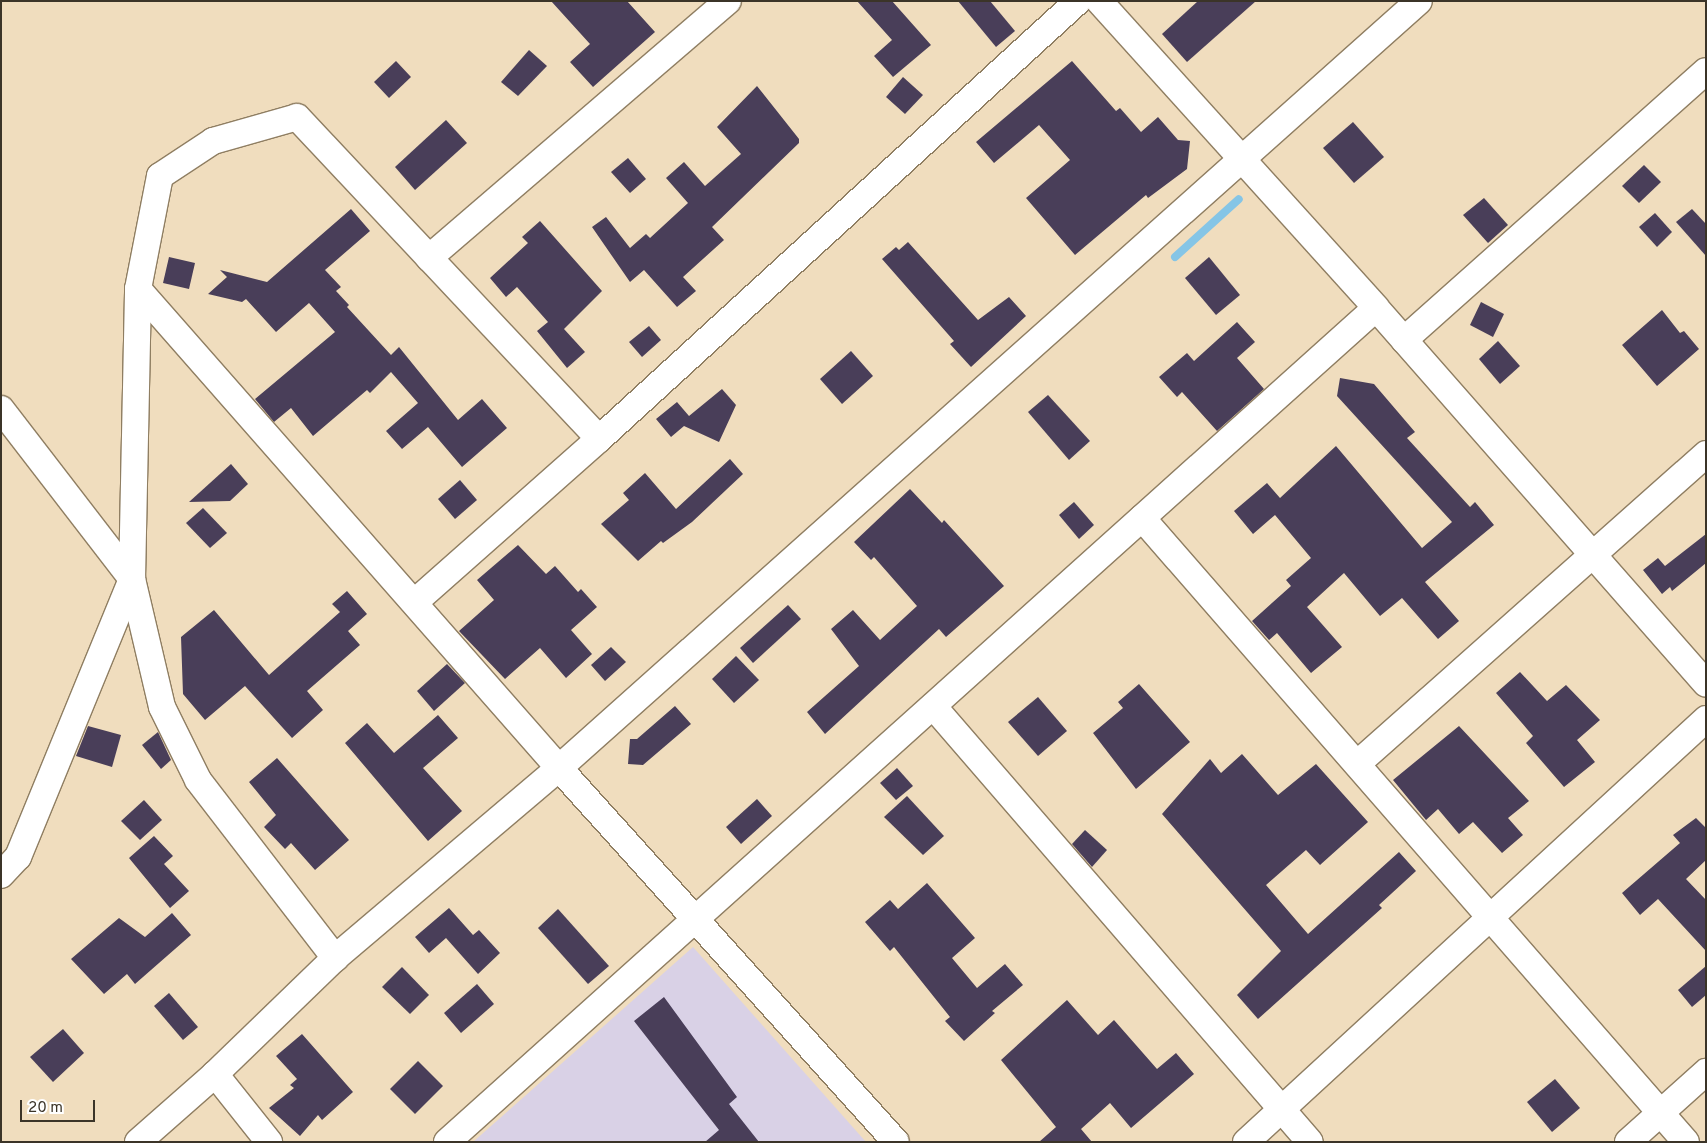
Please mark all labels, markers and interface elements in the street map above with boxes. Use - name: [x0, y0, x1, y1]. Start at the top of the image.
- scale bar: [22, 1090, 98, 1122]
- text: 20 m: [28, 1099, 63, 1118]

